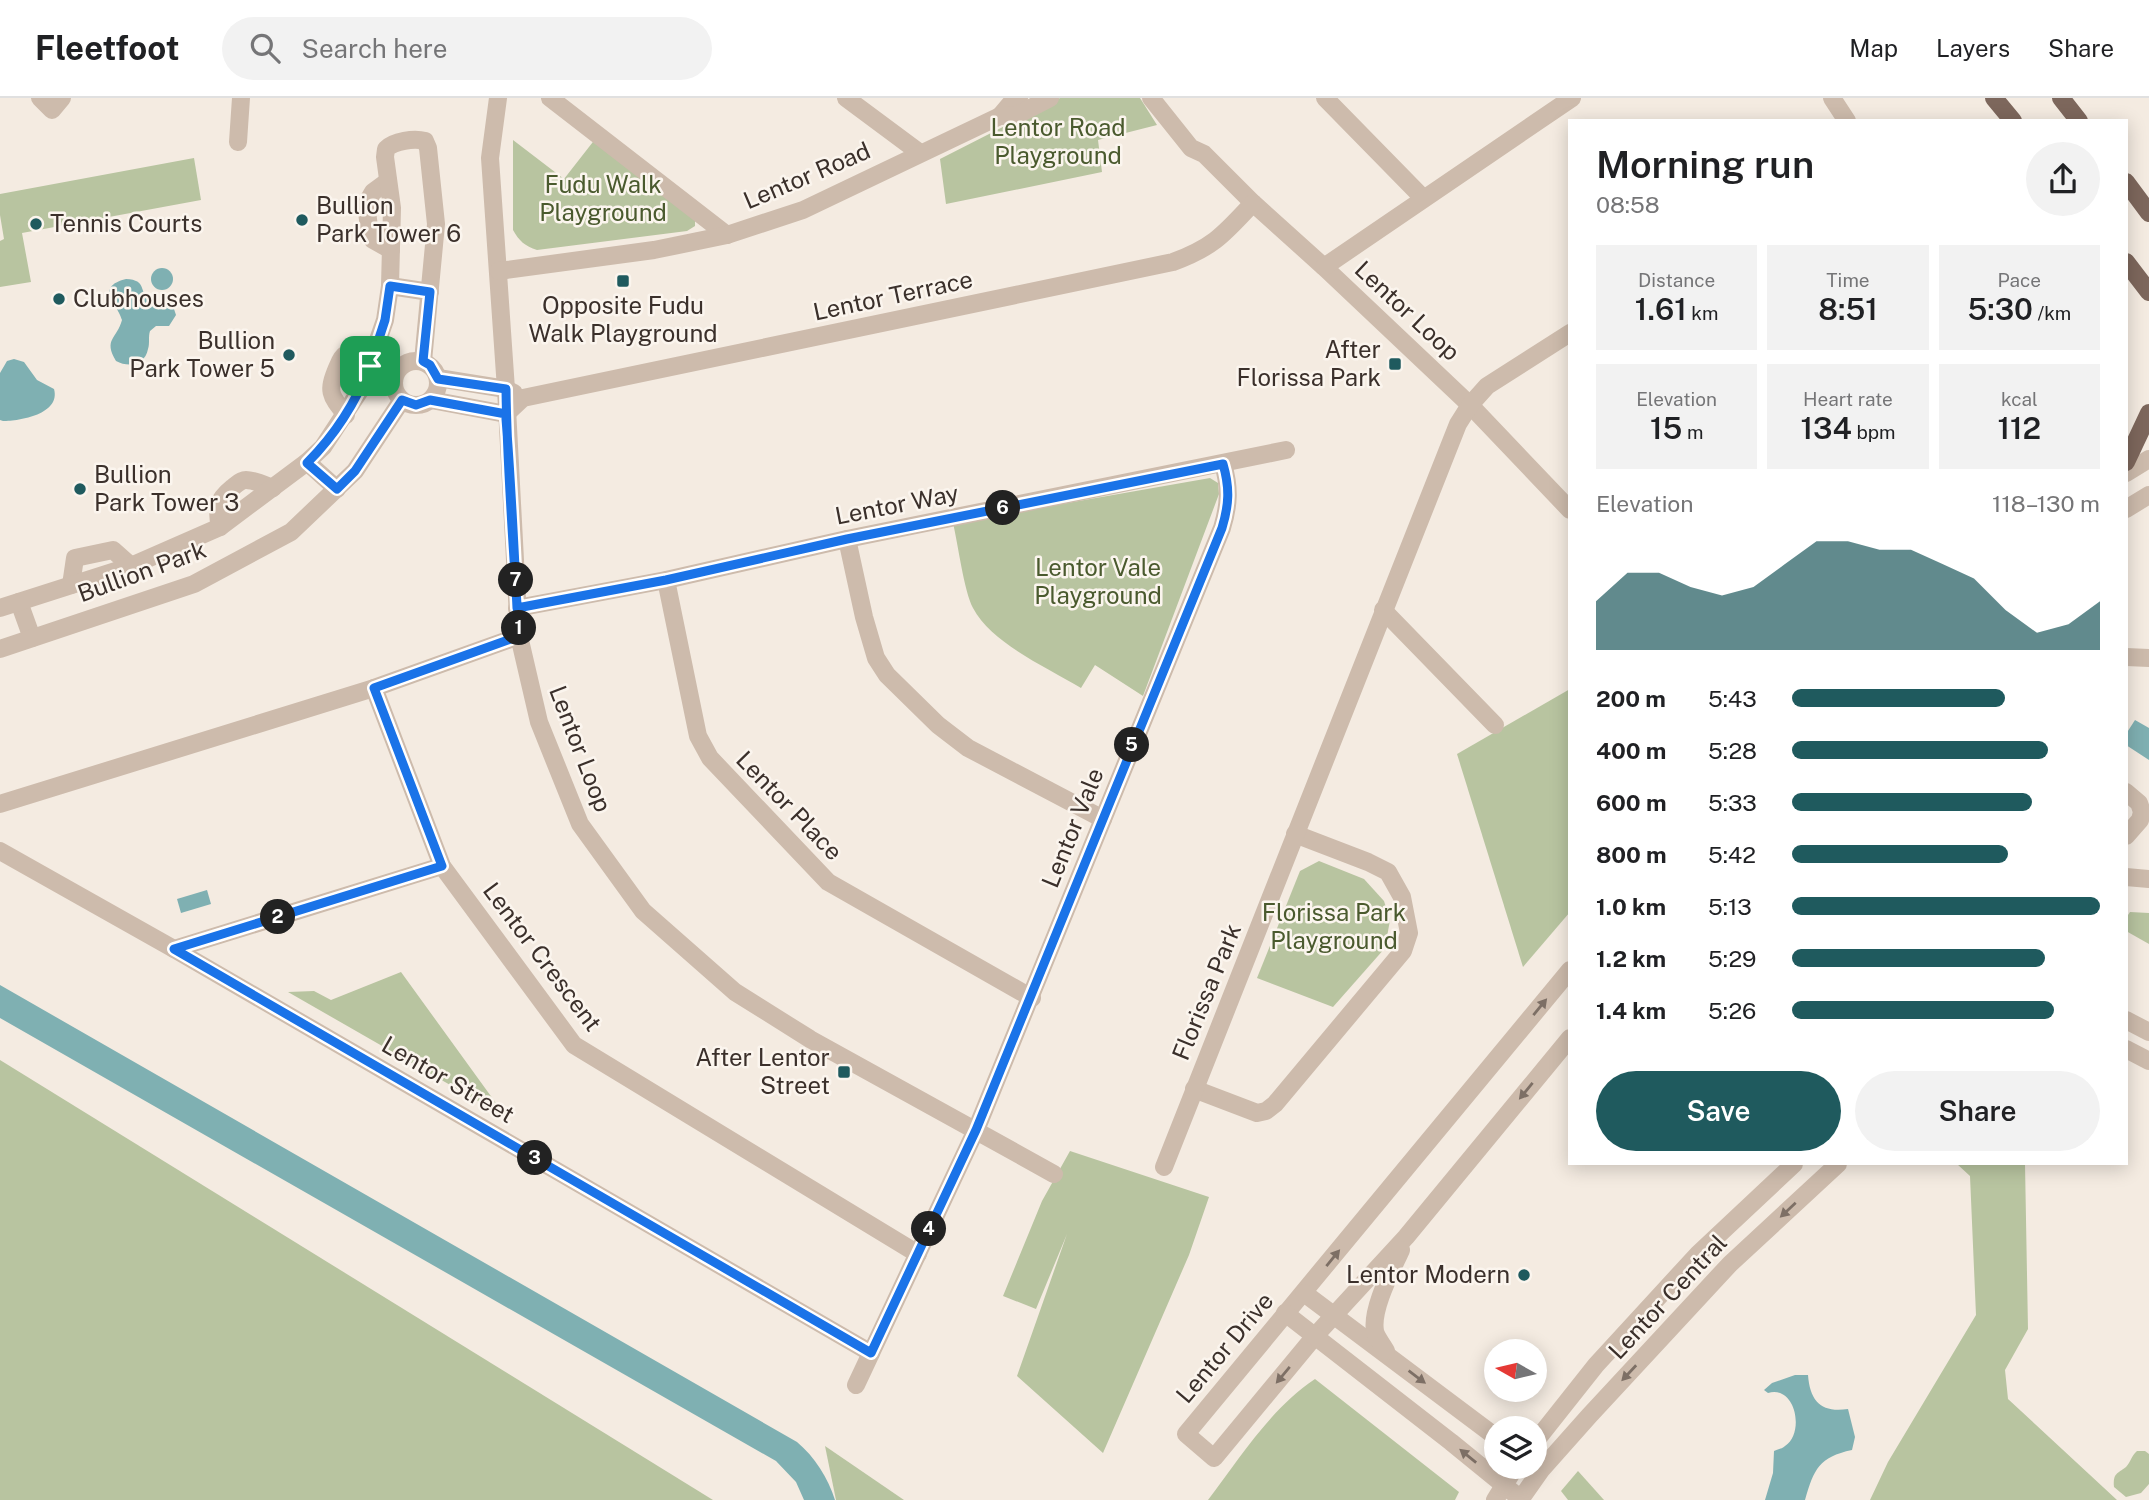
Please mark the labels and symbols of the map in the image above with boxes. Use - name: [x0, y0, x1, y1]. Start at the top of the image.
- park label: Lentor Road Playground: [991, 113, 1125, 169]
- street label: Lentor Road: [739, 136, 874, 214]
- park label: Fudu Walk Playground: [539, 170, 667, 226]
- place label: Bullion Park Tower 6: [316, 191, 461, 247]
- place label: Tennis Courts: [50, 209, 202, 237]
- marker: Bullion Park Tower 6: [294, 212, 310, 228]
- marker: Tennis Courts: [28, 216, 44, 232]
- street label: Lentor Loop: [1350, 255, 1466, 366]
- street label: Lentor Terrace: [810, 264, 975, 326]
- marker: Opposite Fudu Walk Playground: [615, 273, 631, 289]
- place label: Clubhouses: [73, 284, 204, 312]
- marker: Clubhouses: [51, 291, 67, 307]
- place label: Opposite Fudu Walk Playground: [528, 291, 718, 347]
- place label: Bullion Park Tower 5: [129, 326, 275, 382]
- place label: After Florissa Park: [1237, 335, 1381, 391]
- pin: [340, 336, 400, 396]
- marker: Bullion Park Tower 5: [281, 347, 297, 363]
- marker: After Florissa Park: [1387, 356, 1403, 372]
- place label: Bullion Park Tower 3: [94, 460, 239, 516]
- street label: Lentor Way: [833, 478, 961, 530]
- marker: Bullion Park Tower 3: [72, 481, 88, 497]
- pin: 6: [986, 490, 1020, 526]
- street label: Bullion Park: [74, 535, 210, 607]
- park label: Lentor Vale Playground: [1034, 553, 1162, 609]
- pin: 7: [498, 562, 534, 598]
- pin: 1: [502, 610, 536, 646]
- street label: Lentor Loop: [544, 682, 618, 816]
- pin: 5: [1114, 728, 1150, 762]
- street label: Lentor Place: [731, 745, 849, 866]
- street label: Lentor Vale: [1035, 764, 1109, 891]
- street label: Lentor Crescent: [478, 877, 608, 1036]
- park label: Florissa Park Playground: [1262, 898, 1406, 954]
- pin: 2: [260, 900, 296, 934]
- street label: Florissa Park: [1166, 919, 1246, 1064]
- one-way arrow: [1532, 998, 1547, 1016]
- street label: Lentor Street: [377, 1030, 520, 1128]
- place label: After Lentor Street: [695, 1043, 830, 1099]
- marker: After Lentor Street: [836, 1064, 852, 1080]
- one-way arrow: [1519, 1081, 1534, 1099]
- pin: 3: [518, 1140, 552, 1176]
- one-way arrow: [1780, 1202, 1797, 1218]
- pin: 4: [912, 1212, 946, 1246]
- street label: Lentor Central: [1602, 1228, 1732, 1365]
- one-way arrow: [1325, 1250, 1340, 1267]
- place label: Lentor Modern: [1346, 1260, 1510, 1288]
- marker: Lentor Modern: [1516, 1267, 1532, 1283]
- street label: Lentor Drive: [1170, 1286, 1279, 1408]
- north arrow: [1484, 1339, 1547, 1402]
- one-way arrow: [1621, 1364, 1637, 1382]
- one-way arrow: [1275, 1366, 1291, 1384]
- one-way arrow: [1408, 1370, 1427, 1384]
- one-way arrow: [1460, 1448, 1478, 1463]

